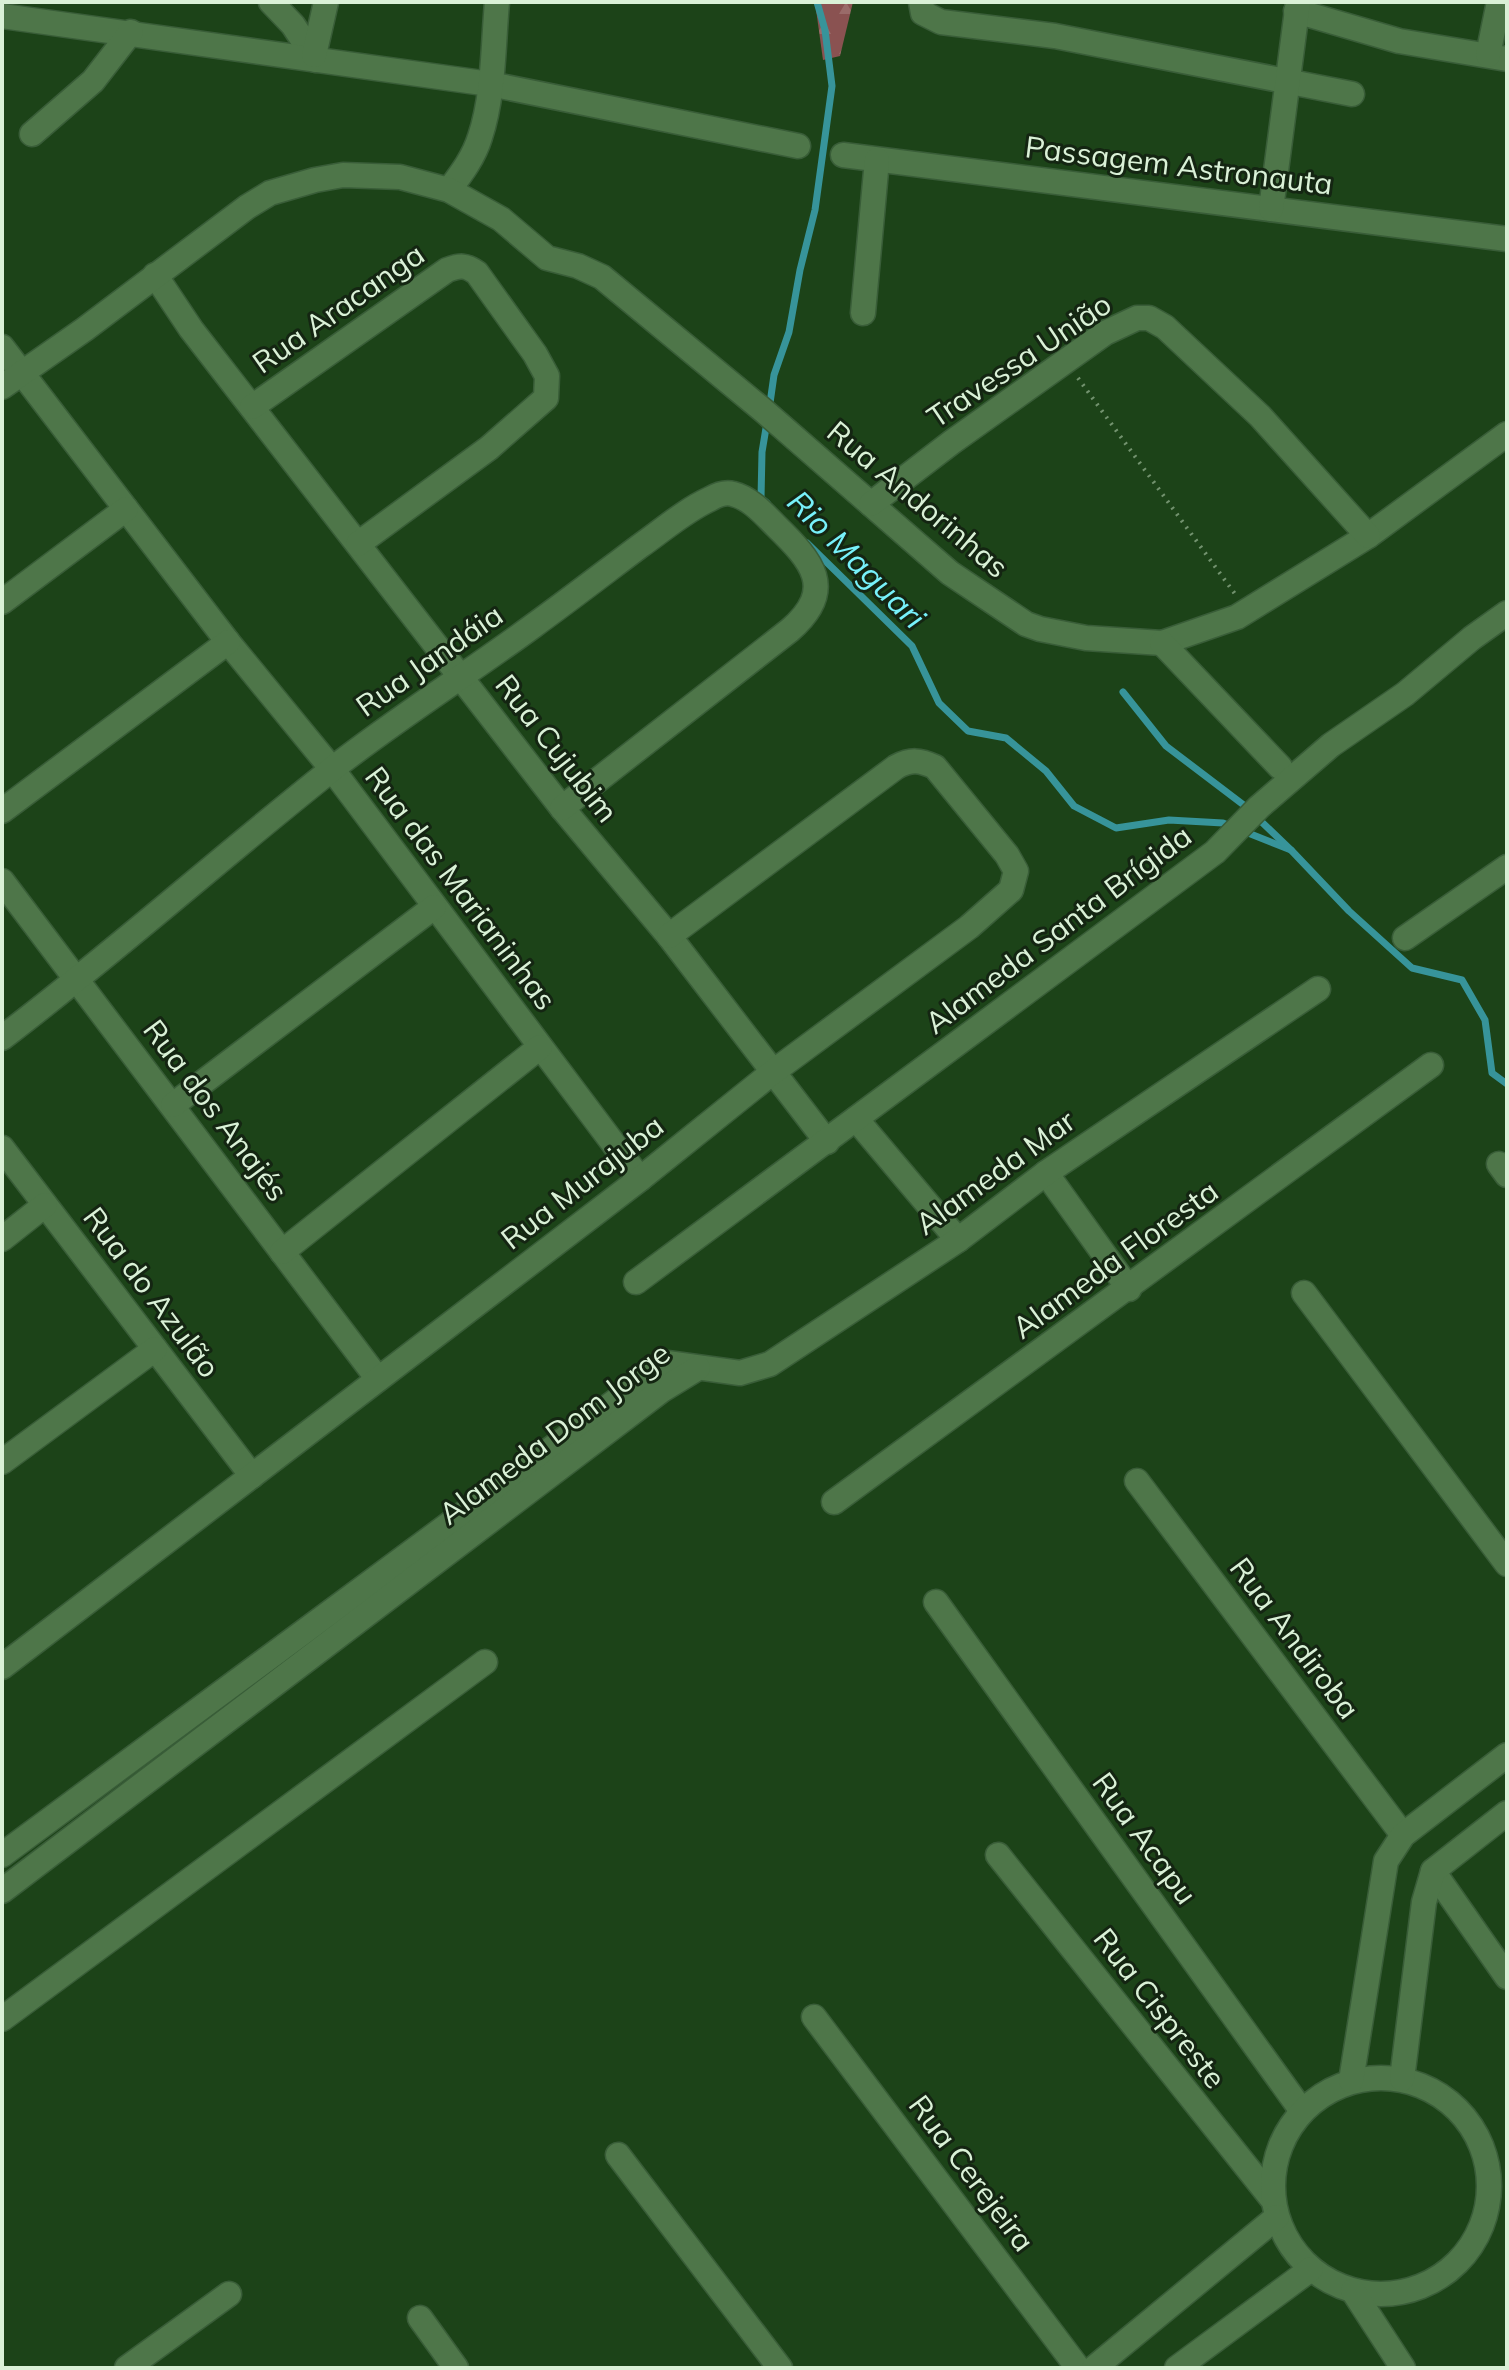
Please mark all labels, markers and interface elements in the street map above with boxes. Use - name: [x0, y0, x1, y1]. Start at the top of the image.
- street label: Passagem Astronauta: [1023, 127, 1335, 203]
- street label: Rua Aracanga: [245, 235, 431, 381]
- street label: Travessa União: [920, 284, 1118, 436]
- street label: Rua Andorinhas: [820, 412, 1016, 586]
- water label: Rio Maguari: [779, 481, 935, 637]
- street label: Rua Jandáia: [348, 596, 510, 724]
- street label: Rua Cujubim: [487, 666, 627, 830]
- street label: Rua das Marianinhas: [357, 759, 565, 1017]
- street label: Alameda Santa Brígida: [917, 816, 1199, 1042]
- street label: Rua dos Anajés: [135, 1012, 297, 1208]
- street label: Alameda Mar: [908, 1101, 1082, 1243]
- street label: Rua Murajuba: [493, 1107, 671, 1257]
- street label: Alameda Floresta: [1005, 1172, 1225, 1346]
- street label: Rua do Azulão: [75, 1199, 229, 1385]
- street label: Alameda Dom Jorge: [431, 1334, 677, 1532]
- street label: Rua Andiroba: [1222, 1550, 1368, 1726]
- street label: Rua Acapu: [1084, 1765, 1206, 1911]
- street label: Rua Cispreste: [1086, 1920, 1234, 2096]
- street label: Rua Cerejeira: [901, 2087, 1043, 2259]

